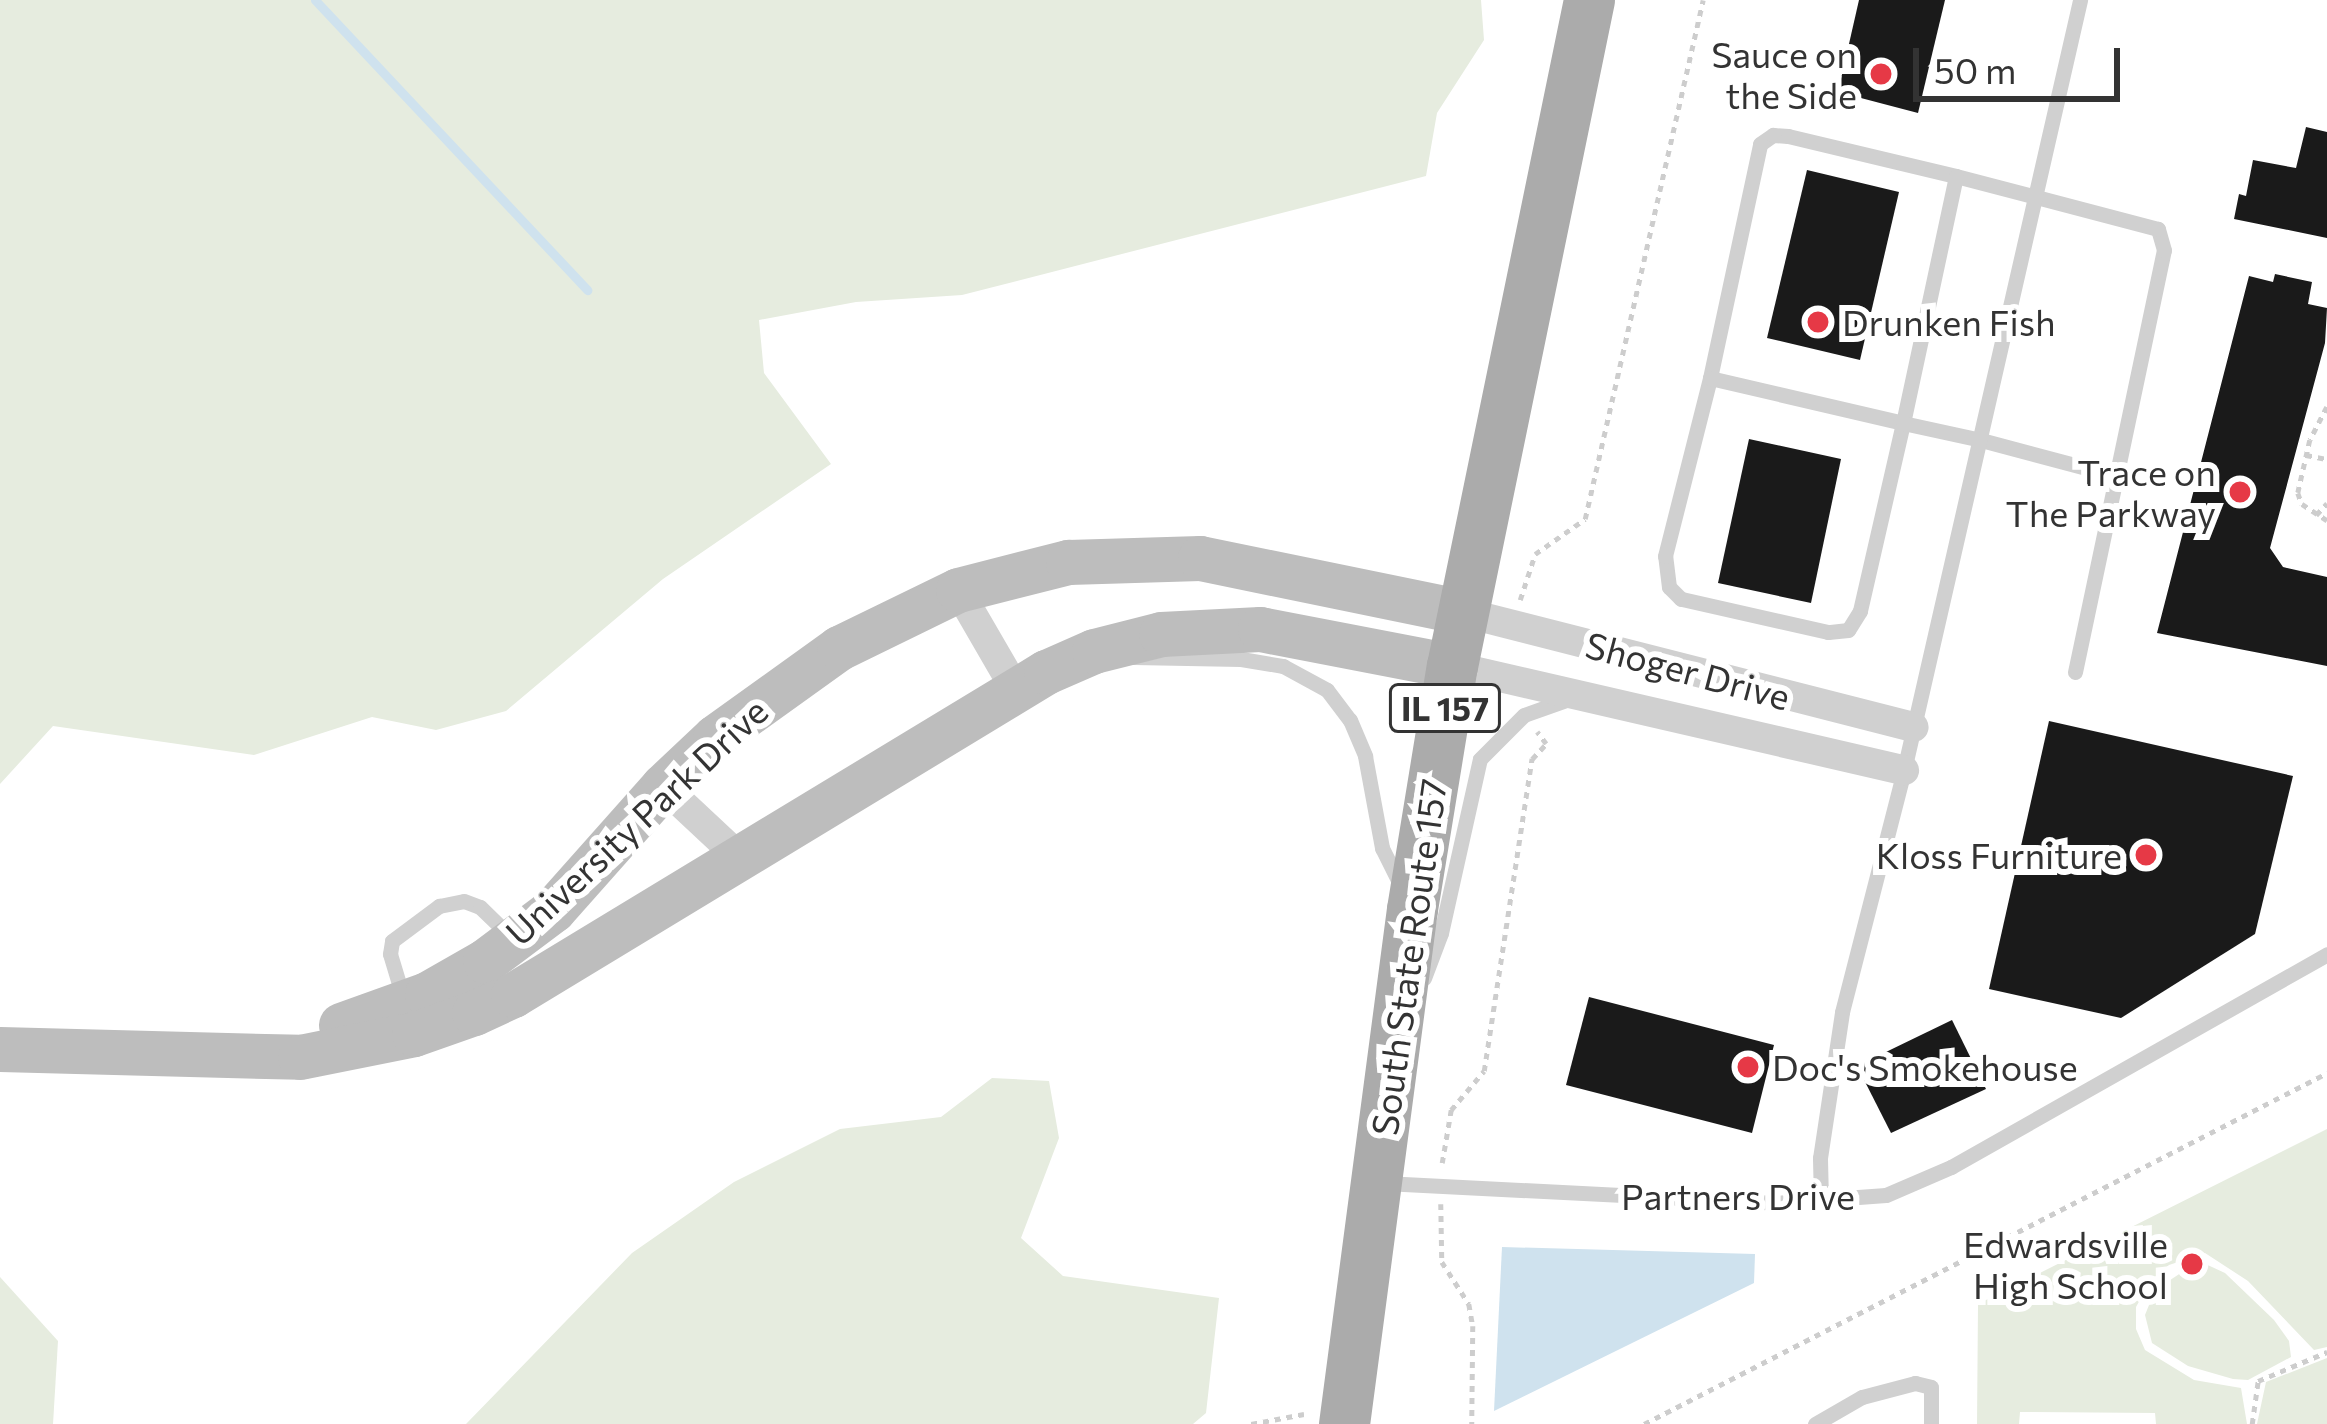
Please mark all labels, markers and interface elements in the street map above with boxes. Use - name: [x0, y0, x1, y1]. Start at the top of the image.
- scale bar: [1919, 24, 2126, 98]
- place label: Sauce on the Side: [1711, 31, 1857, 116]
- text: 50 m: [1934, 47, 2016, 91]
- marker: Sauce on the Side: [1868, 61, 1894, 87]
- place label: Drunken Fish: [1842, 300, 2056, 344]
- marker: Drunken Fish: [1805, 309, 1831, 335]
- place label: Trace on The Parkway: [2006, 449, 2216, 534]
- marker: Trace on The Parkway: [2227, 479, 2253, 505]
- street label: Shoger Drive: [1581, 622, 1795, 718]
- road number: IL 157: [1388, 681, 1502, 735]
- street label: University Park Drive: [496, 689, 776, 953]
- street label: South State Route 157: [1362, 776, 1454, 1138]
- place label: Kloss Furniture: [1876, 833, 2122, 877]
- marker: Kloss Furniture: [2133, 842, 2159, 868]
- place label: Doc's Smokehouse: [1772, 1045, 2078, 1089]
- marker: Doc's Smokehouse: [1735, 1054, 1761, 1080]
- street label: Partners Drive: [1621, 1174, 1855, 1218]
- place label: Edwardsville High School: [1963, 1221, 2168, 1306]
- marker: Edwardsville High School: [2179, 1251, 2205, 1277]

